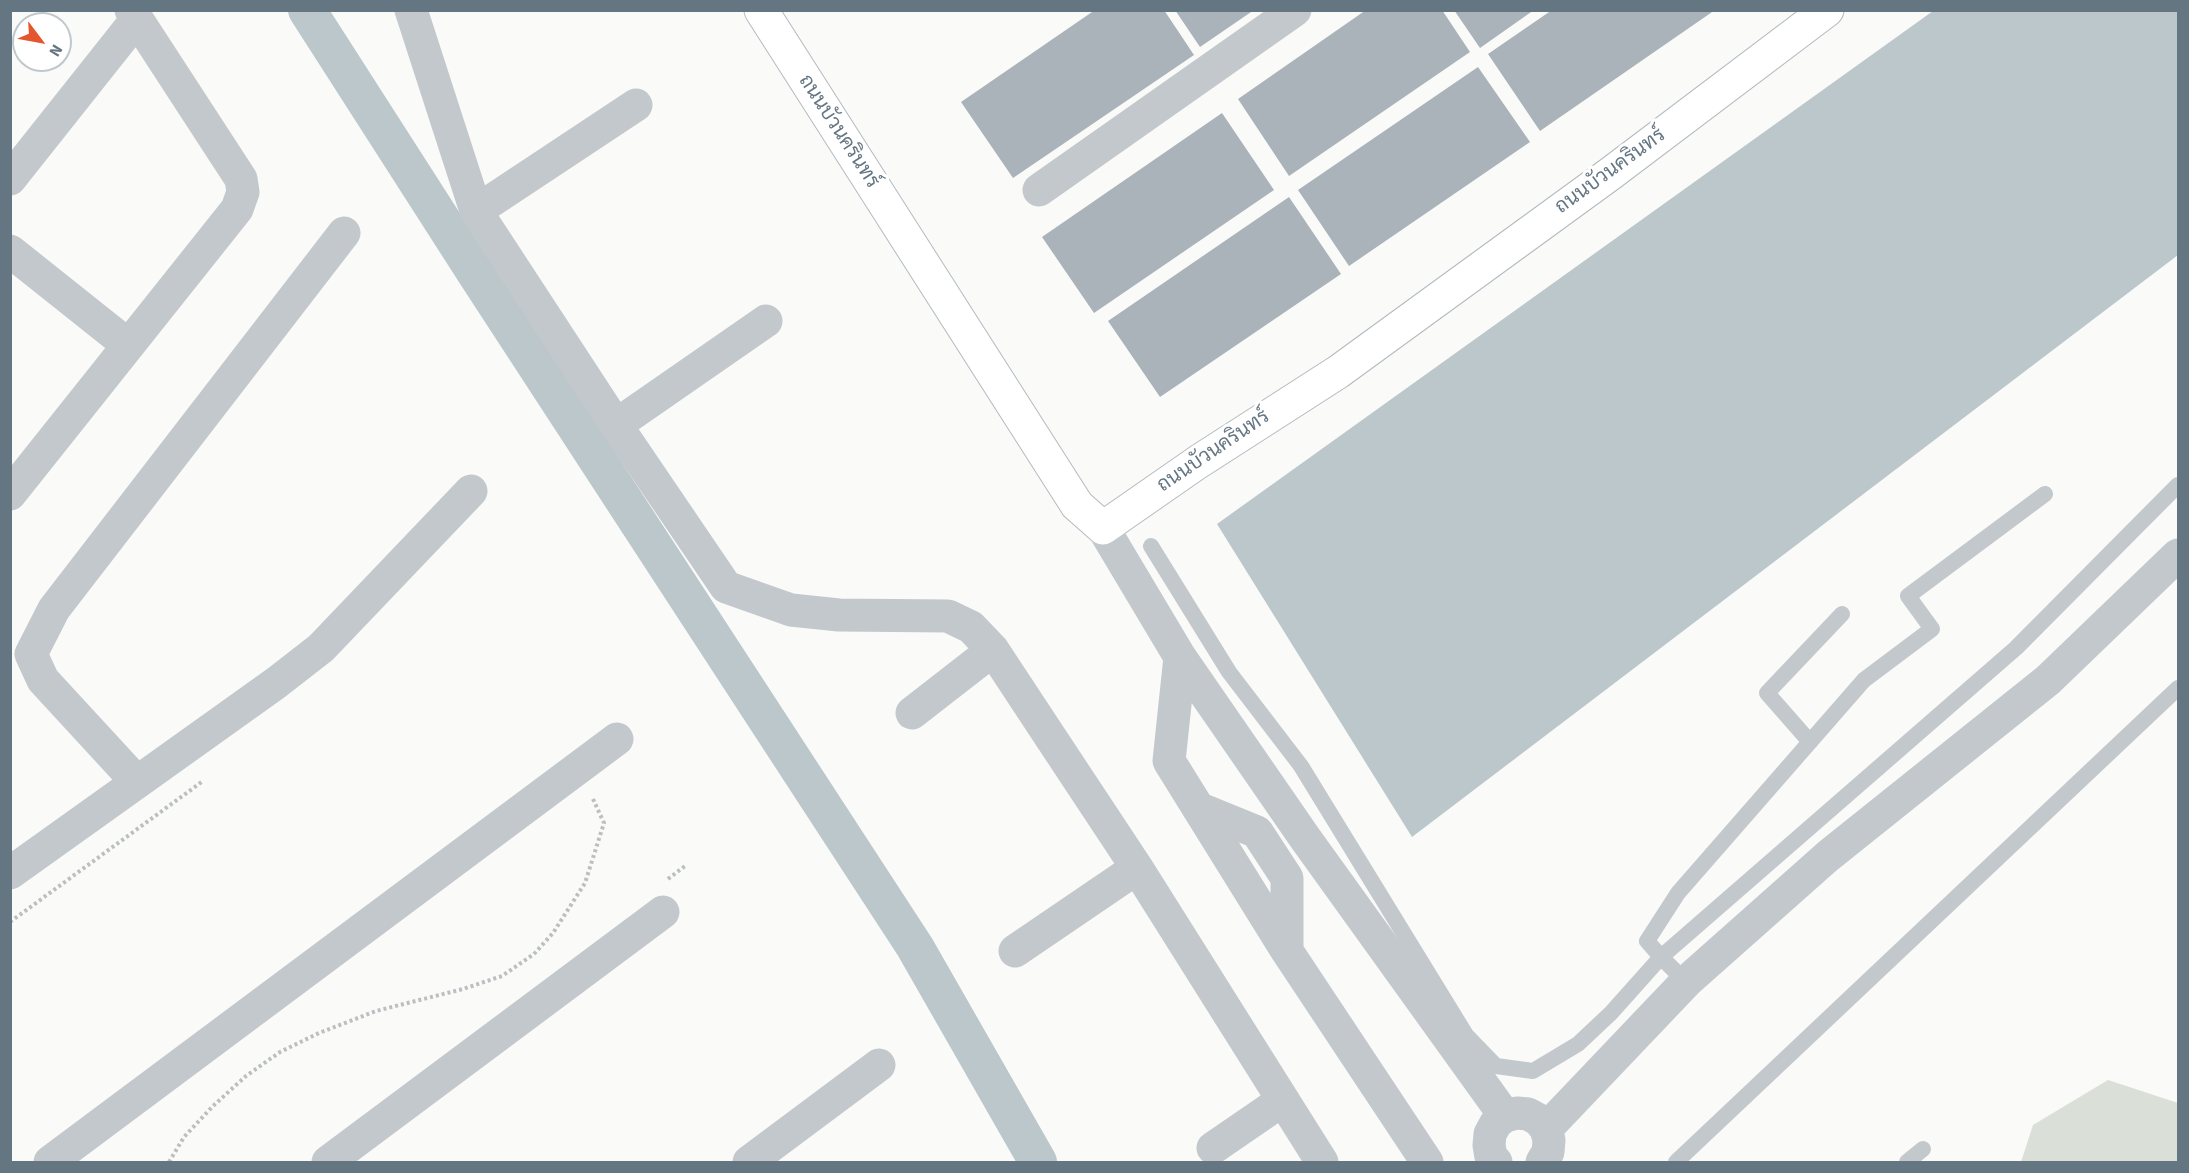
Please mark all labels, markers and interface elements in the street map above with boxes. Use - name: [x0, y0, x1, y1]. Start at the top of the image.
- north arrow: [12, 12, 72, 72]
- text: N: [43, 40, 68, 61]
- street label: ถนนบัวนครินทร์: [792, 71, 884, 193]
- street label: ถนนบัวนครินทร์: [1551, 124, 1671, 220]
- street label: ถนนบัวนครินทร์: [1153, 406, 1275, 498]

